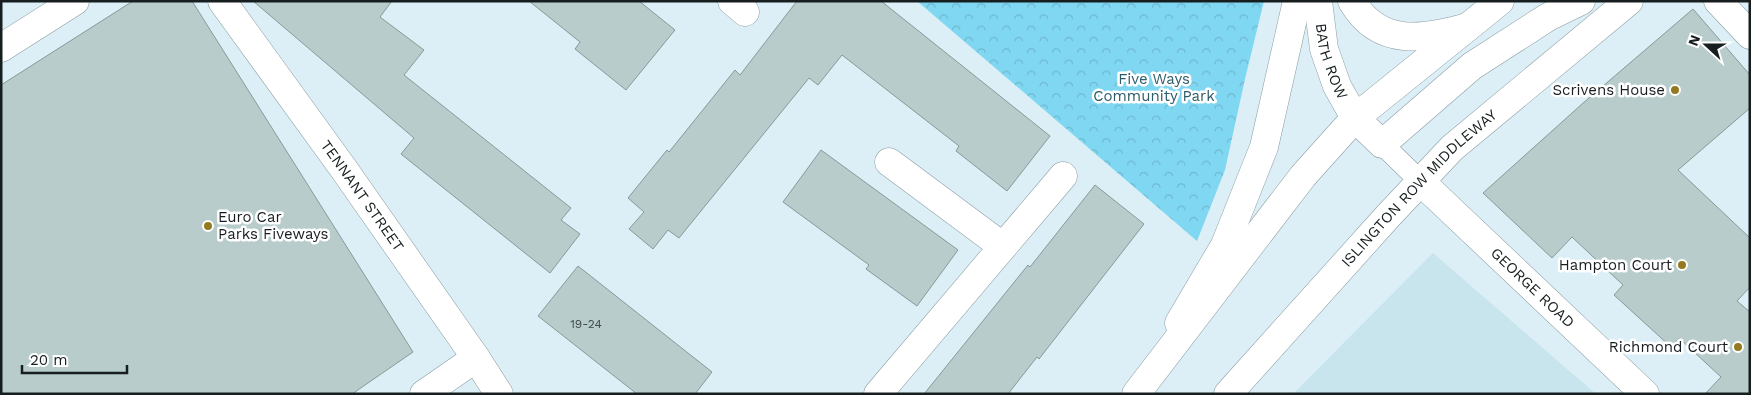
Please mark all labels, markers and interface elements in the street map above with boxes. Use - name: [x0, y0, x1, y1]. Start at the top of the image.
- north arrow: [1681, 20, 1731, 70]
- street label: BATH ROW: [1312, 22, 1352, 102]
- text: N: [1685, 33, 1703, 48]
- park label: Five Ways Community Park: [1093, 70, 1215, 105]
- place label: Scrivens House: [1552, 81, 1665, 99]
- marker: Scrivens House: [1669, 84, 1681, 96]
- street label: ISLINGTON ROW MIDDLEWAY: [1337, 105, 1501, 271]
- street label: TENNANT STREET: [317, 137, 408, 255]
- place label: Euro Car Parks Fiveways: [218, 208, 329, 243]
- marker: Euro Car Parks Fiveways: [202, 220, 214, 232]
- street label: GEORGE ROAD: [1487, 244, 1578, 331]
- place label: Hampton Court: [1559, 256, 1673, 274]
- marker: Hampton Court: [1676, 259, 1688, 271]
- house number: 19-24: [570, 317, 602, 331]
- place label: Richmond Court: [1609, 338, 1729, 356]
- marker: Richmond Court: [1732, 341, 1744, 353]
- scale bar: [22, 342, 128, 374]
- text: 20 m: [30, 351, 68, 369]

